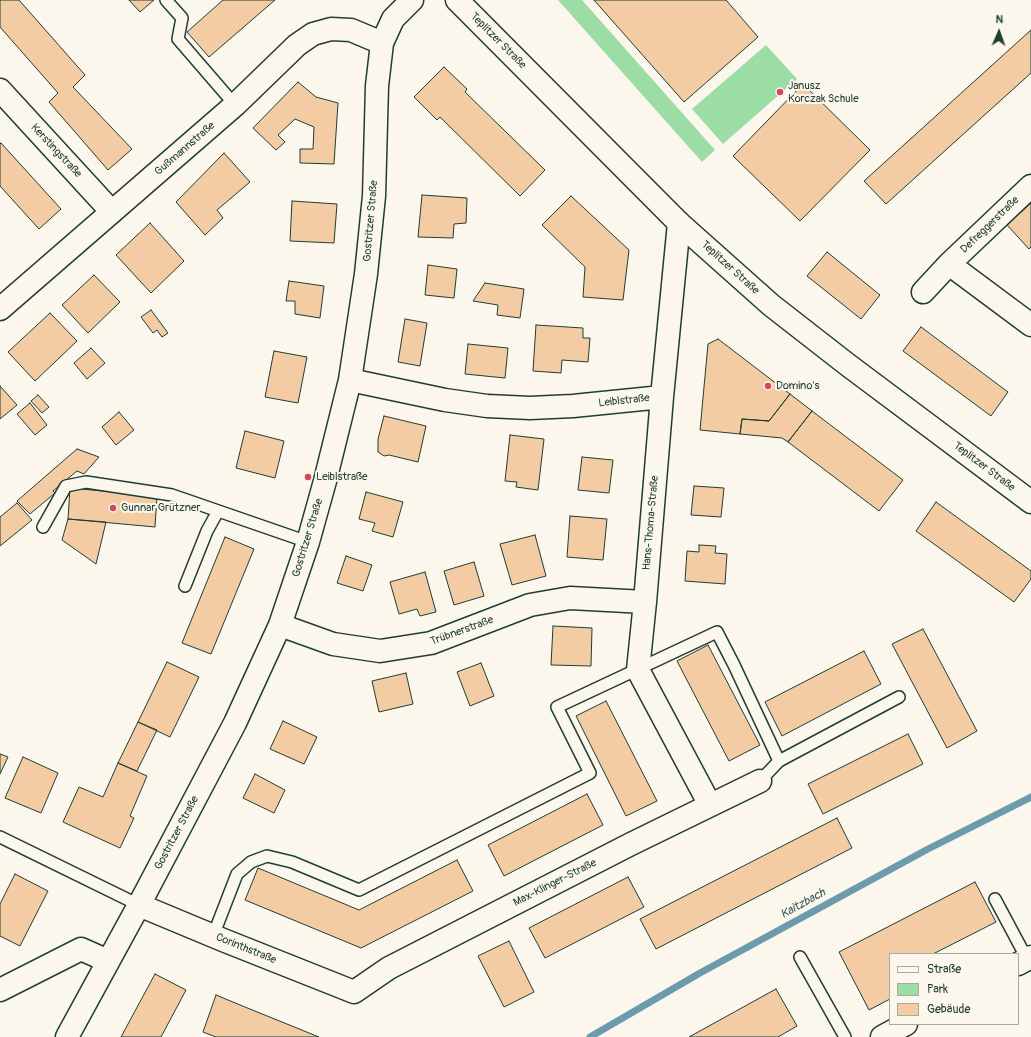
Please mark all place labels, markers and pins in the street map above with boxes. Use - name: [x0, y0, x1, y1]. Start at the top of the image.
- place label: Janusz Korczak Schule: [788, 79, 859, 105]
- marker: Janusz Korczak Schule: [775, 87, 785, 97]
- place label: Domino's: [776, 379, 820, 393]
- marker: Domino's: [763, 381, 773, 391]
- place label: Leiblstraße: [316, 470, 367, 484]
- marker: Leiblstraße: [303, 472, 313, 482]
- place label: Gunnar Grützner: [121, 501, 200, 515]
- marker: Gunnar Grützner: [108, 503, 118, 513]

